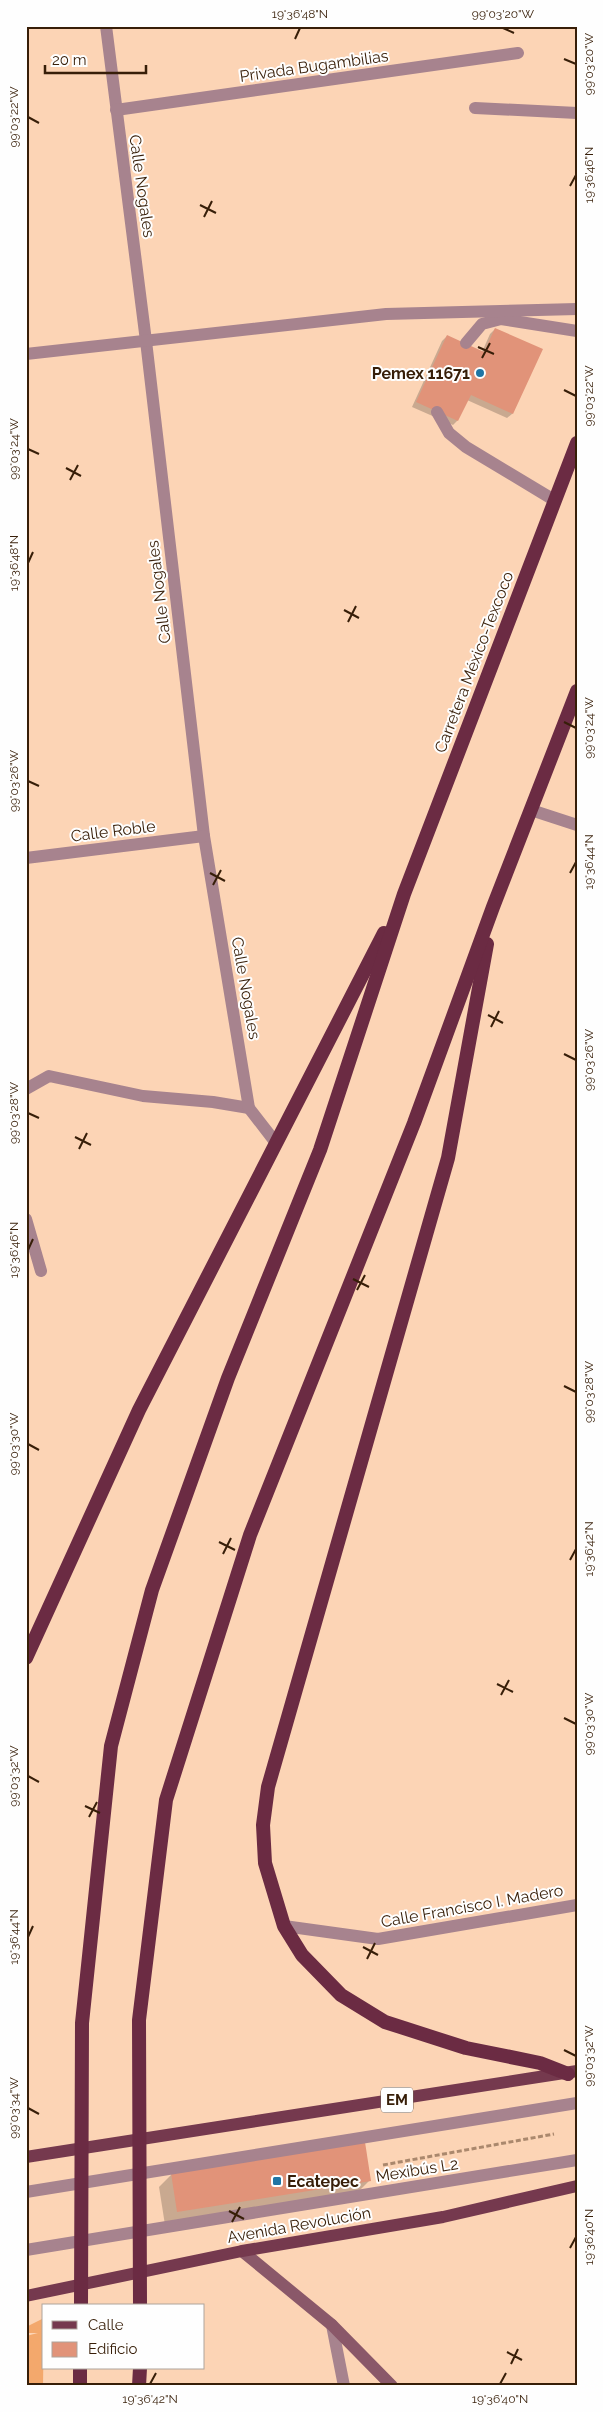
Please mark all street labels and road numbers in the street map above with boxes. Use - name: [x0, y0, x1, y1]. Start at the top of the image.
- street label: Privada Bugambilias: [238, 46, 390, 86]
- street label: Calle Nogales: [125, 133, 159, 239]
- street label: Calle Nogales: [143, 539, 175, 645]
- street label: Carretera México-Texcoco: [431, 569, 517, 755]
- street label: Calle Roble: [70, 816, 156, 846]
- street label: Calle Nogales: [228, 935, 264, 1041]
- street label: Calle Francisco I. Madero: [379, 1881, 565, 1931]
- road number: EM: [381, 2088, 413, 2112]
- street label: Mexibús L2: [374, 2154, 460, 2186]
- street label: Avenida Revolución: [226, 2203, 372, 2247]

